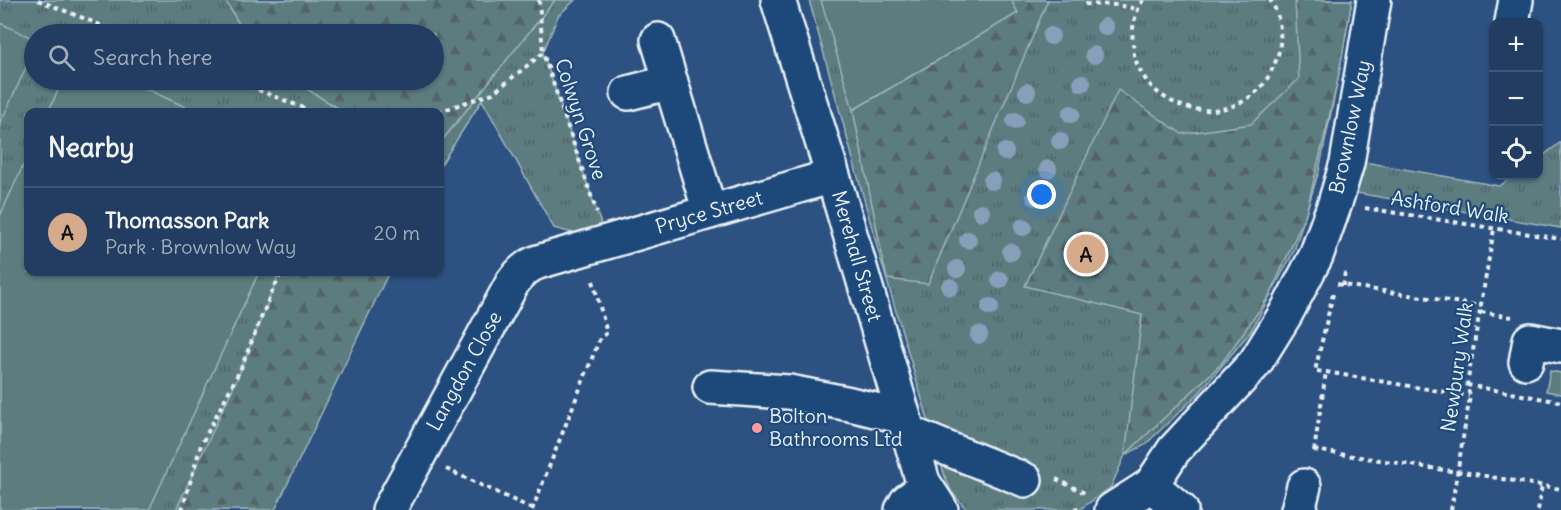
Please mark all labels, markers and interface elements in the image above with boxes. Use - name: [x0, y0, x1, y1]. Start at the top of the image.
- map controls: [1489, 18, 1543, 180]
- button: +: [1489, 18, 1543, 72]
- search box: [24, 24, 444, 90]
- icon: search: [45, 41, 78, 74]
- text: Search here: [93, 43, 212, 71]
- street label: Colwyn Grove: [550, 55, 613, 183]
- street label: Brownlow Way: [1323, 58, 1376, 196]
- button: −: [1489, 72, 1543, 126]
- button: locate: [1489, 126, 1543, 180]
- text: Nearby: [48, 131, 134, 164]
- your location: [1027, 180, 1056, 209]
- street label: Pryce Street: [652, 184, 766, 239]
- street label: Ashford Walk: [1389, 185, 1511, 228]
- street label: Merehall Street: [827, 187, 888, 325]
- text: Thomasson Park: [105, 206, 269, 234]
- text: A: [61, 220, 74, 245]
- text: 20 m: [374, 220, 420, 245]
- pin: A: [1066, 232, 1106, 276]
- text: Park · Brownlow Way: [105, 234, 296, 259]
- street label: Newbury Walk: [1435, 300, 1478, 433]
- street label: Langdon Close: [420, 307, 507, 435]
- place label: Bolton Bathrooms Ltd: [769, 403, 903, 451]
- marker: Bolton Bathrooms Ltd: [750, 421, 764, 435]

